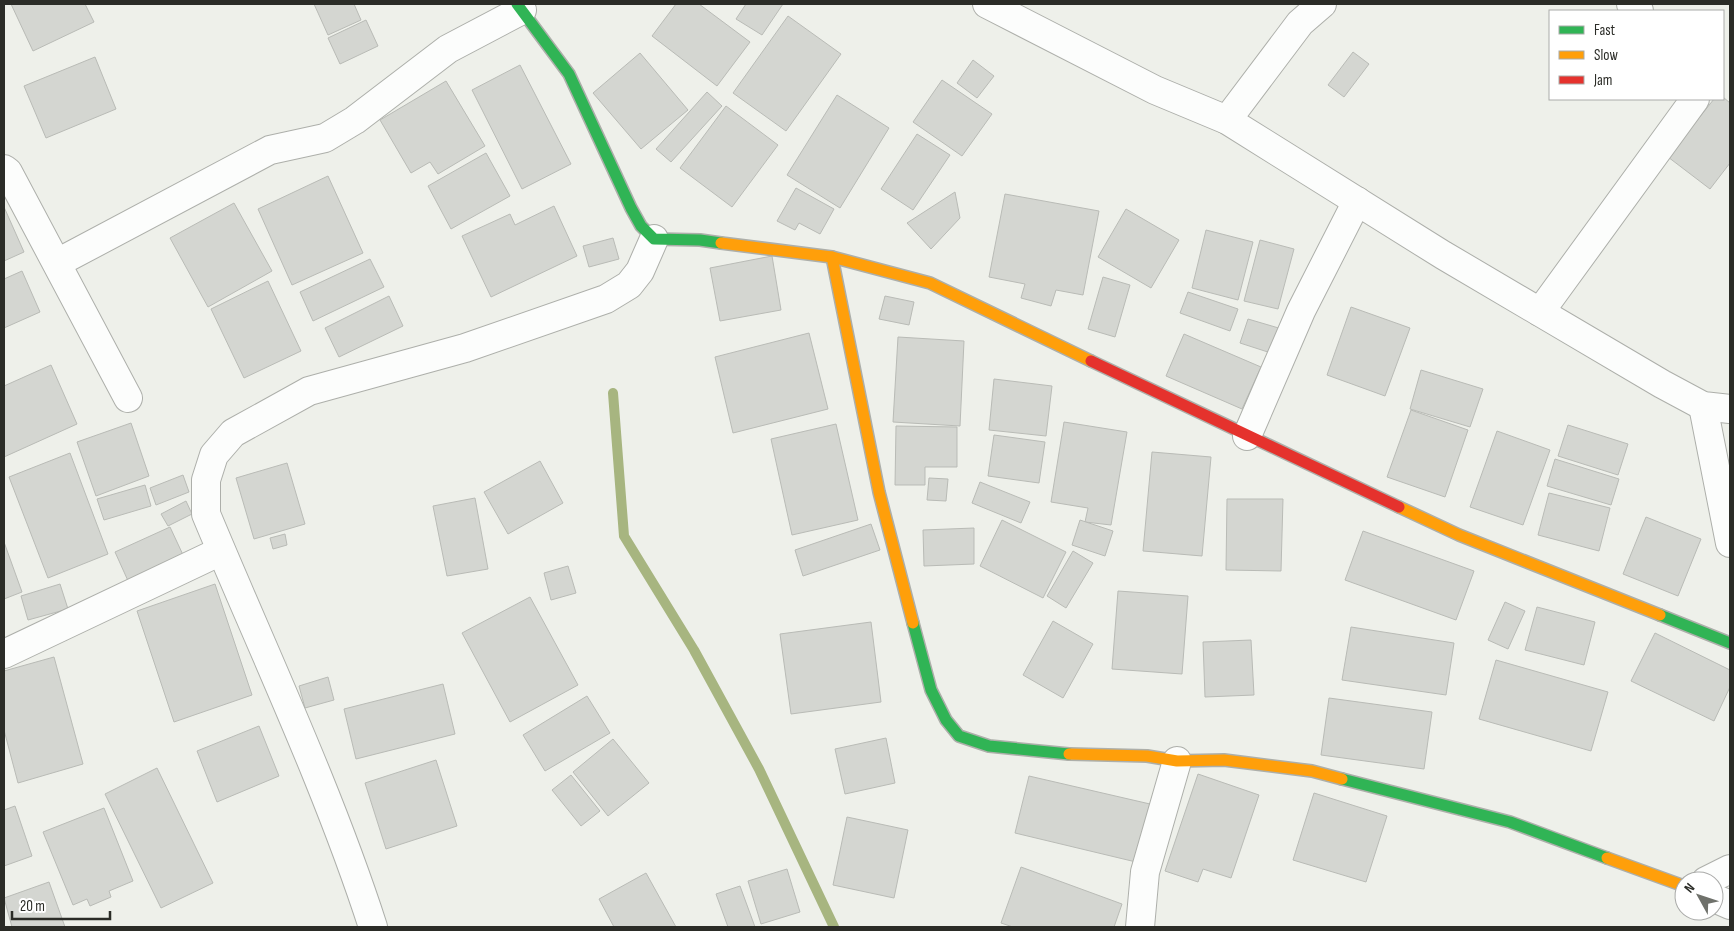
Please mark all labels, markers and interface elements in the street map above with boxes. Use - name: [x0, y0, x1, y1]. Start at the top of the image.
- legend: [1549, 10, 1724, 100]
- text: Fast: [1594, 21, 1616, 40]
- text: Slow: [1594, 46, 1618, 65]
- text: Jam: [1593, 71, 1612, 90]
- north arrow: [1674, 871, 1724, 921]
- text: N: [1681, 880, 1698, 896]
- scale bar: [12, 888, 110, 920]
- text: 20 m: [20, 897, 45, 916]

